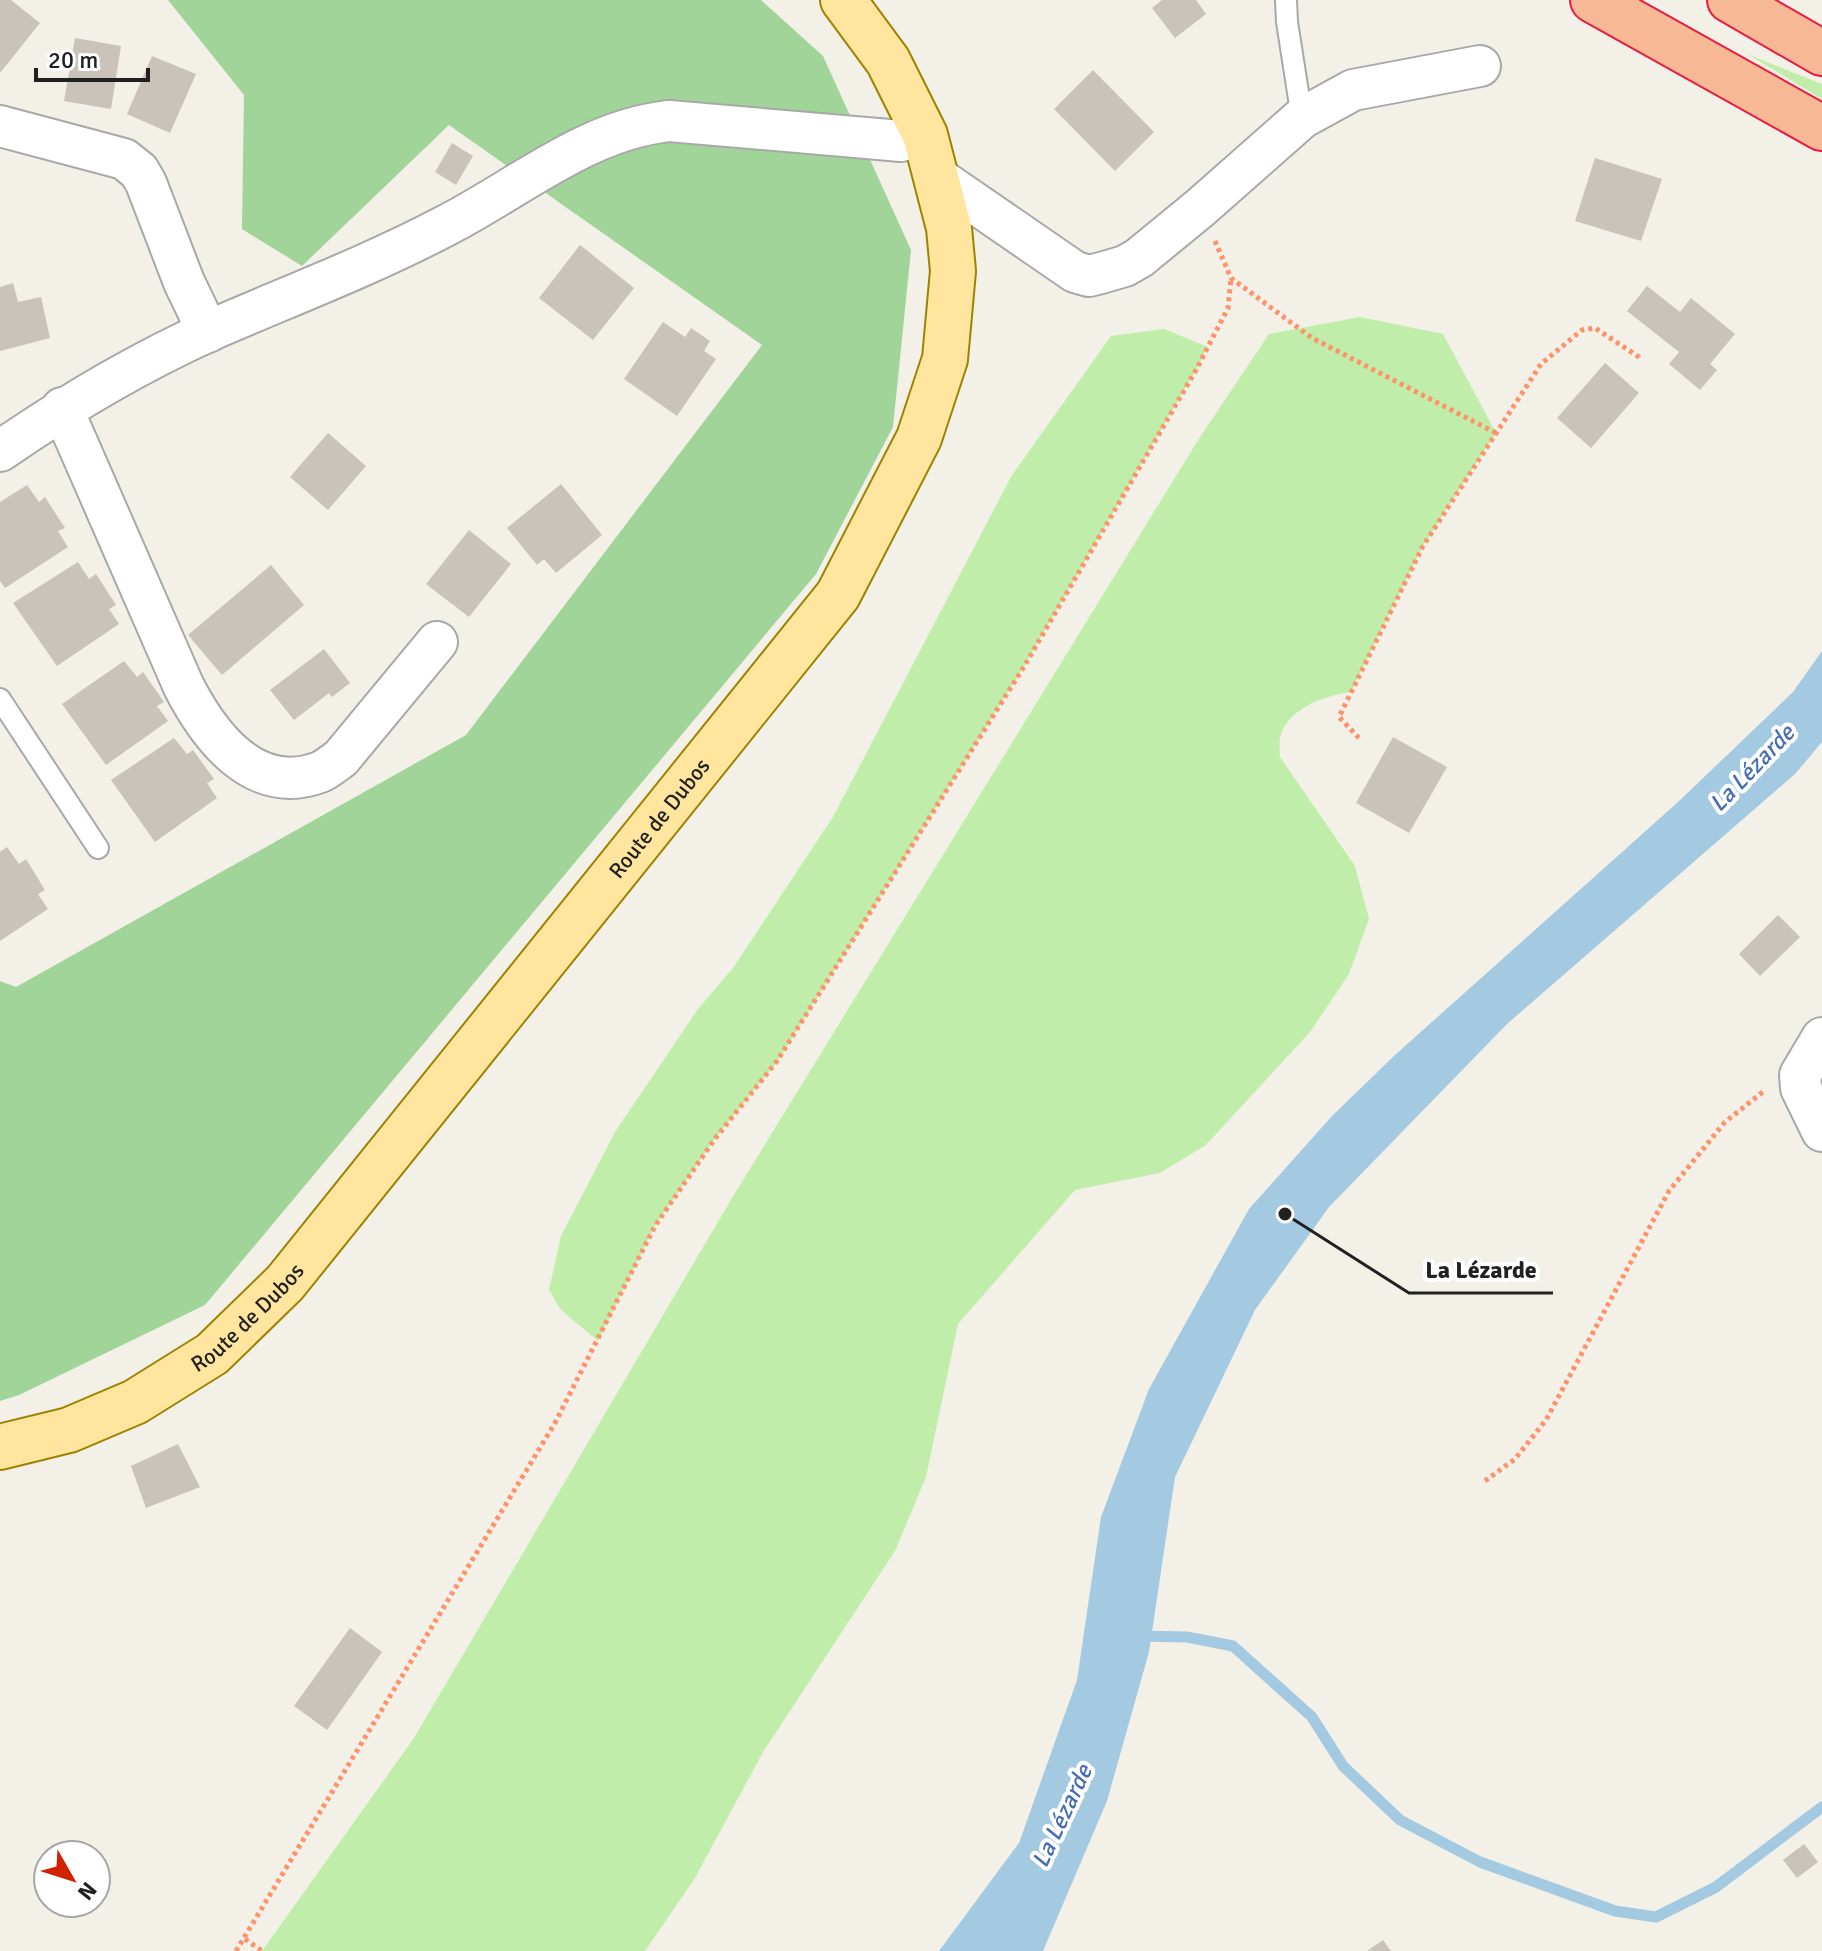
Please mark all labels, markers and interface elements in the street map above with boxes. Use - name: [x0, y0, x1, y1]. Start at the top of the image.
- scale bar: [36, 32, 148, 82]
- text: 20 m: [48, 45, 98, 75]
- water label: La Lézarde: [1703, 717, 1802, 818]
- street label: Route de Dubos: [602, 752, 715, 883]
- callout: La Lézarde: [1409, 1245, 1553, 1293]
- text: La Lézarde: [1425, 1255, 1537, 1285]
- street label: Route de Dubos: [186, 1258, 309, 1377]
- water label: La Lézarde: [1025, 1759, 1099, 1872]
- north arrow: [32, 1839, 112, 1919]
- text: N: [72, 1877, 102, 1906]

